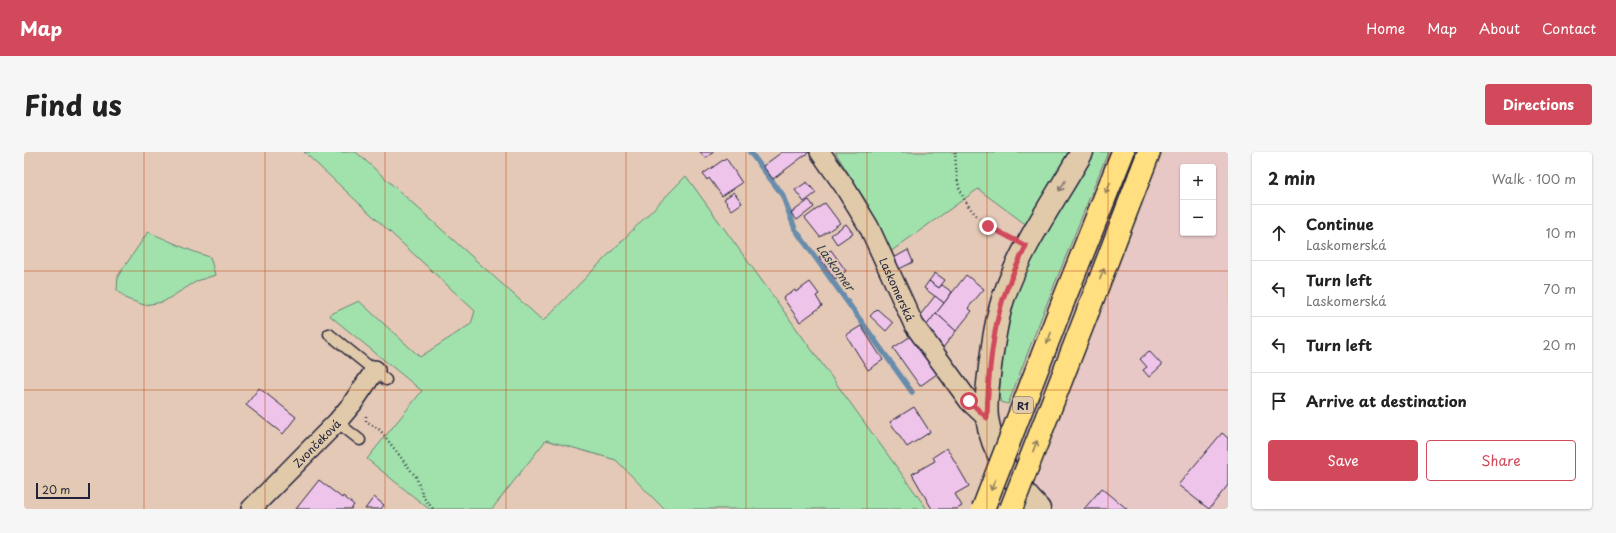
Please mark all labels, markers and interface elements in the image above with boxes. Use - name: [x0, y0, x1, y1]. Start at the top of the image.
- text: Map: [20, 14, 62, 42]
- text: Home: [1366, 18, 1405, 39]
- text: Map: [1427, 18, 1457, 39]
- text: About: [1479, 18, 1520, 39]
- text: Contact: [1542, 18, 1596, 39]
- text: Find us: [24, 83, 122, 126]
- button: Directions: [1485, 84, 1592, 125]
- map controls: [1180, 164, 1216, 236]
- button: +: [1180, 164, 1216, 200]
- text: 2 min: [1268, 165, 1315, 191]
- text: Walk · 100 m: [1492, 169, 1576, 188]
- one-way arrow: [1058, 180, 1066, 192]
- one-way arrow: [1104, 182, 1111, 194]
- button: −: [1180, 200, 1216, 236]
- text: Continue: [1306, 212, 1374, 235]
- route end: [979, 217, 997, 235]
- icon: ahead: [1268, 222, 1290, 244]
- text: 10 m: [1546, 223, 1576, 242]
- text: Laskomerská: [1306, 235, 1386, 254]
- water label: Laskomer: [813, 239, 861, 296]
- street label: Laskomerská: [876, 255, 920, 324]
- text: Turn left: [1306, 268, 1372, 291]
- one-way arrow: [1098, 269, 1106, 281]
- icon: left: [1268, 278, 1290, 300]
- text: 70 m: [1543, 279, 1576, 298]
- text: Laskomerská: [1306, 291, 1386, 310]
- one-way arrow: [1045, 332, 1053, 344]
- text: Turn left: [1306, 333, 1372, 356]
- icon: left: [1268, 334, 1290, 356]
- text: 20 m: [1542, 335, 1576, 354]
- text: Arrive at destination: [1306, 389, 1467, 412]
- icon: arrive: [1268, 390, 1290, 412]
- route start: [960, 392, 978, 410]
- road number: R1: [1013, 397, 1033, 413]
- street label: Zvončeková: [289, 415, 344, 471]
- button: Save: [1268, 440, 1418, 481]
- button: Share: [1426, 440, 1576, 481]
- one-way arrow: [1032, 441, 1040, 453]
- one-way arrow: [988, 479, 996, 491]
- scale bar: [36, 481, 90, 500]
- text: 20 m: [42, 481, 70, 498]

